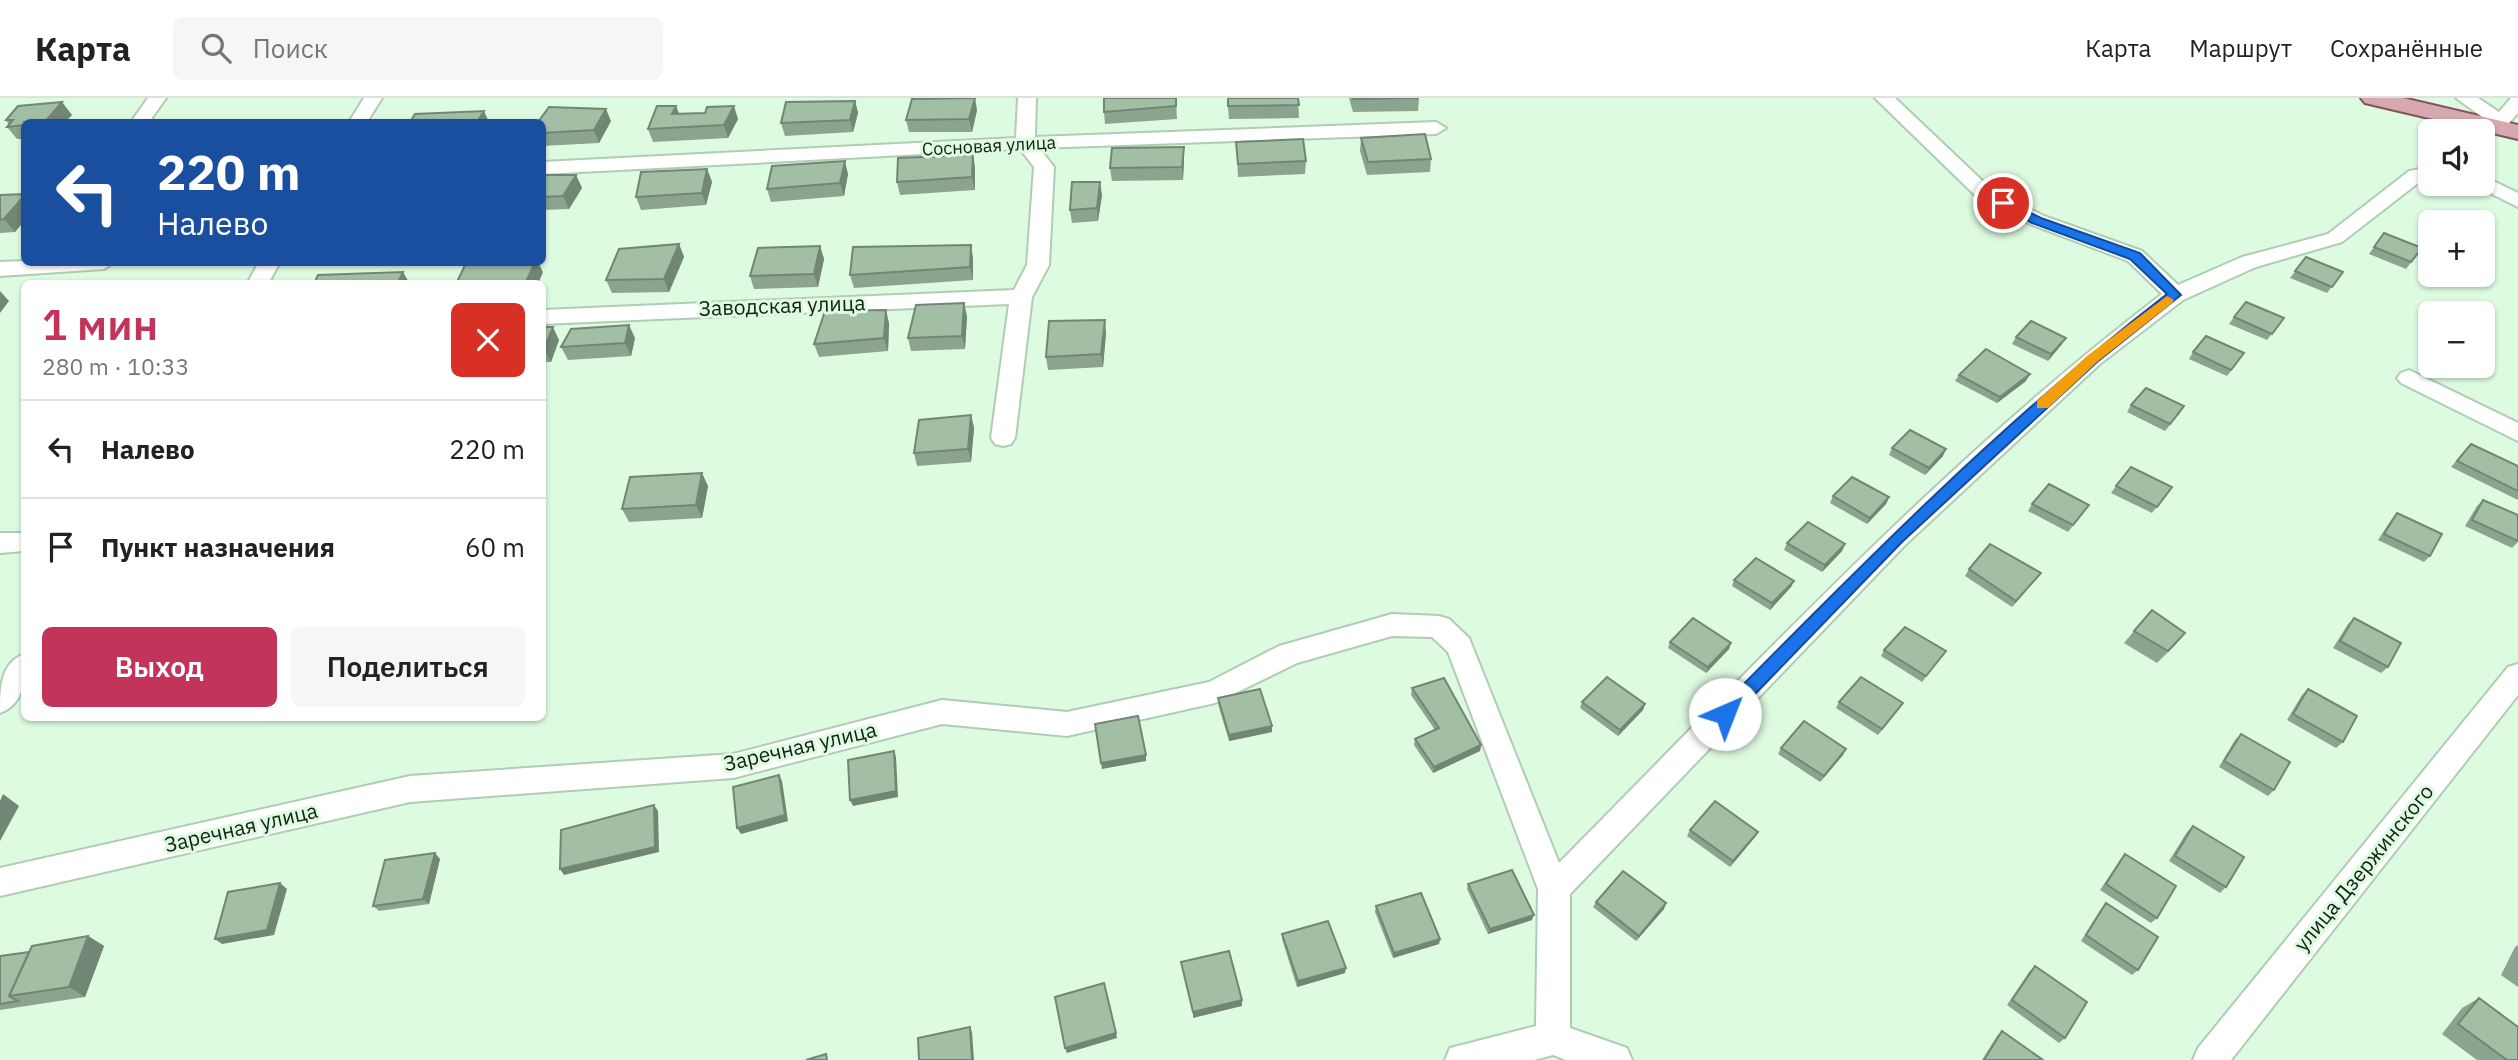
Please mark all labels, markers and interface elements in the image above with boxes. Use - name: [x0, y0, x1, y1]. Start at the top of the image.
- search box: [173, 17, 663, 80]
- text: Карта: [35, 27, 131, 70]
- icon: search: [197, 29, 235, 67]
- text: Поиск: [253, 31, 328, 65]
- text: Карта: [2085, 32, 2151, 64]
- text: Маршрут: [2189, 32, 2292, 64]
- text: Сохранённые: [2330, 32, 2483, 64]
- map controls: [2418, 119, 2495, 378]
- button: sound: [2418, 119, 2495, 196]
- street label: Сосновая улица: [921, 130, 1057, 160]
- text: 220 m: [157, 140, 301, 203]
- icon: left: [42, 147, 133, 238]
- pin: [1973, 173, 2033, 233]
- icon: arrive: [1984, 184, 2022, 222]
- text: Налево: [157, 202, 268, 244]
- button: +: [2418, 210, 2495, 287]
- street label: Заводская улица: [698, 288, 866, 322]
- text: 1 мин: [42, 297, 158, 352]
- button: −: [2418, 301, 2495, 378]
- button: close: [451, 303, 525, 377]
- text: 280 m · 10:33: [42, 351, 189, 381]
- icon: left: [42, 430, 80, 468]
- text: Налево: [101, 432, 195, 466]
- text: 220 m: [449, 432, 525, 466]
- icon: arrive: [42, 528, 80, 566]
- text: Пункт назначения: [101, 530, 335, 564]
- text: 60 m: [465, 530, 525, 564]
- button: Выход: [42, 627, 277, 707]
- button: Поделиться: [291, 627, 525, 707]
- position arrow: [1688, 677, 1762, 751]
- street label: Заречная улица: [720, 715, 879, 777]
- street label: улица Дзержинского: [2287, 778, 2439, 957]
- street label: Заречная улица: [161, 796, 320, 858]

